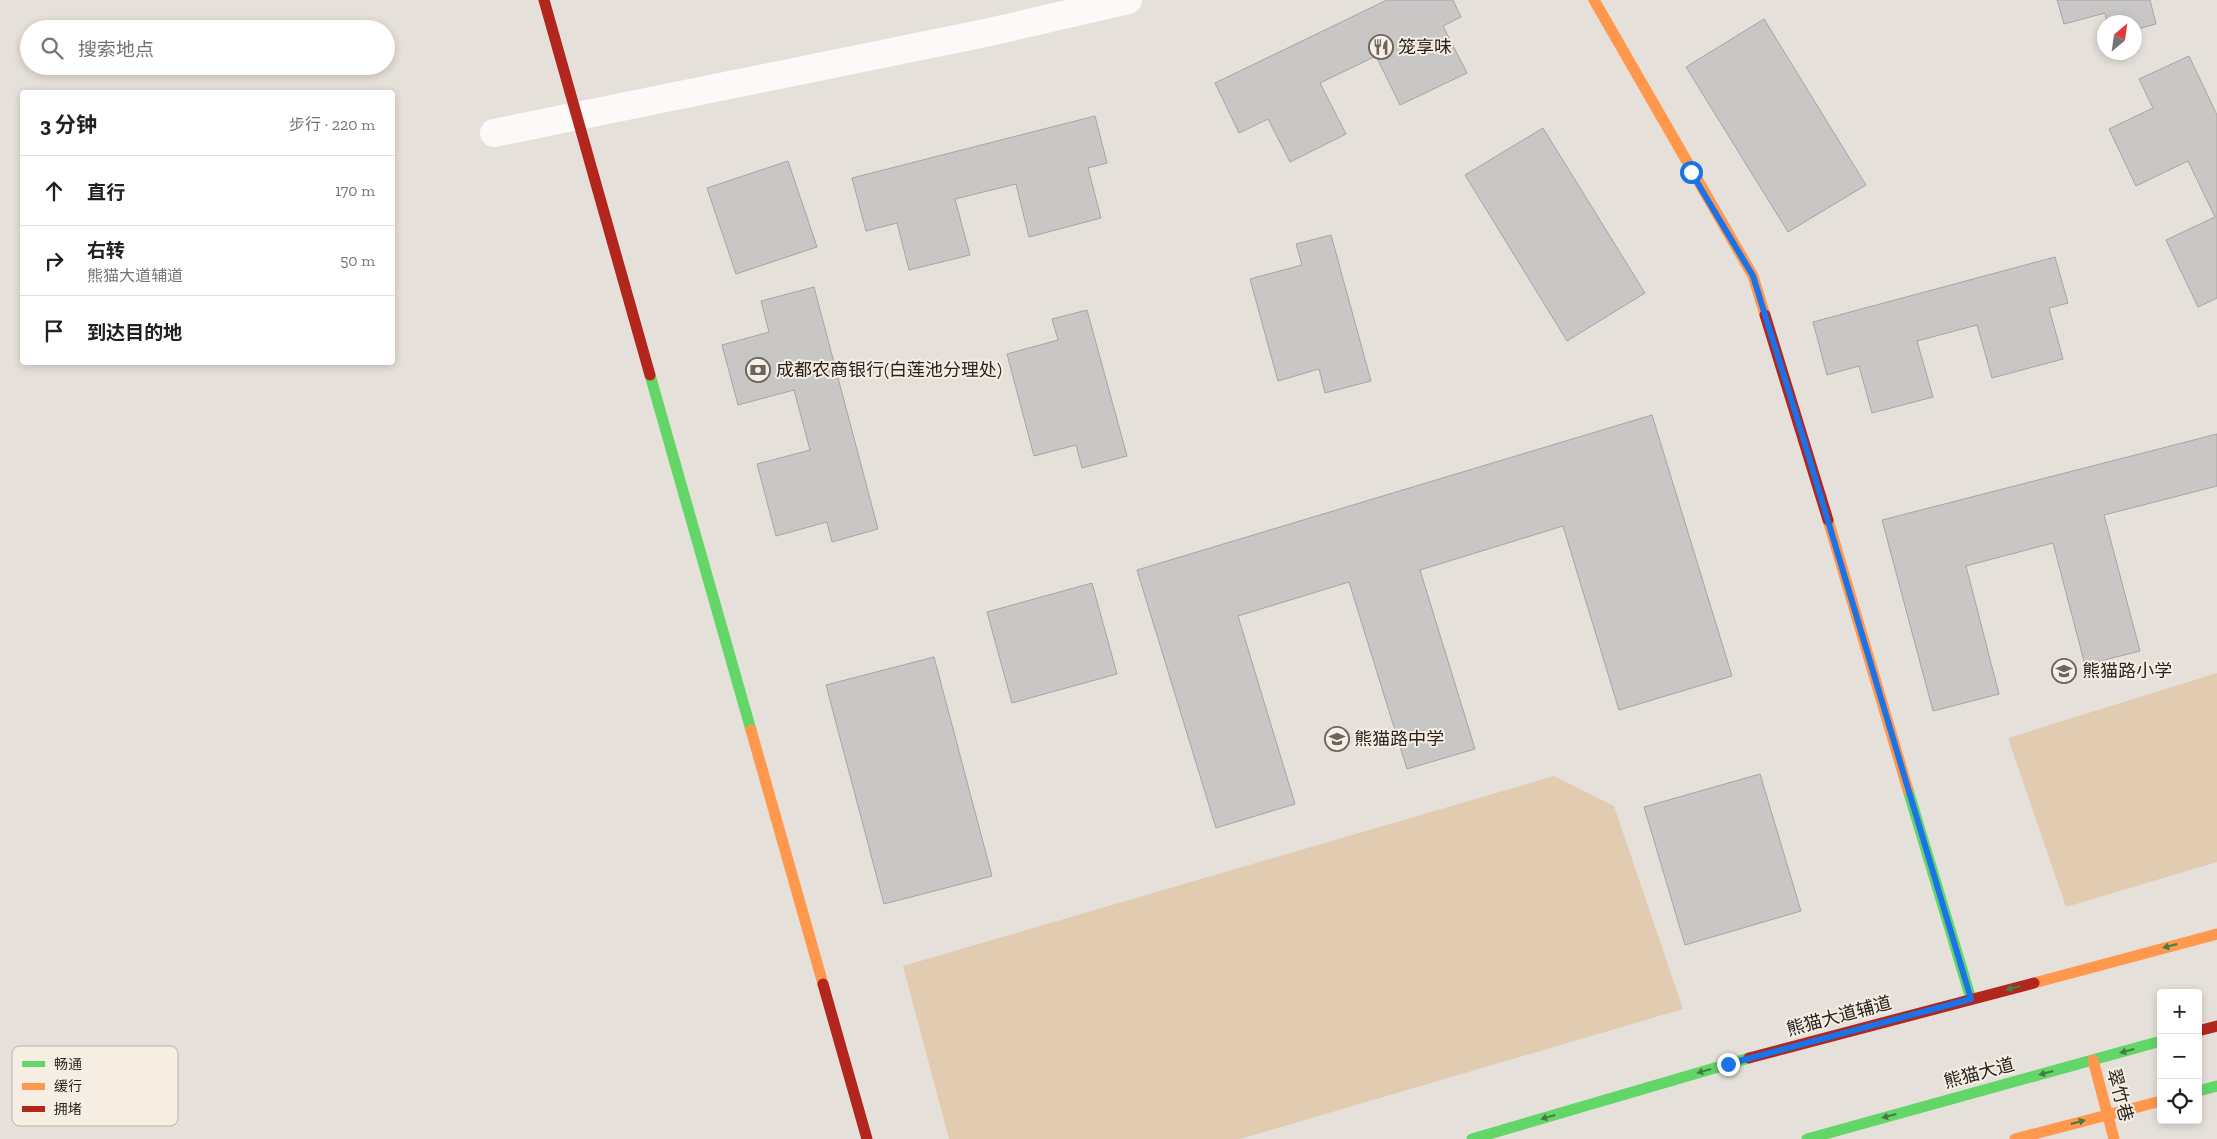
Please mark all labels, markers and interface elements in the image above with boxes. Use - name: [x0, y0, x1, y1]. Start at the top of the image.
- north arrow: [2097, 15, 2142, 60]
- search box: [20, 20, 395, 75]
- icon: search: [38, 34, 66, 62]
- restaurant icon: 笼享味: [1368, 34, 1394, 60]
- place label: 笼享味: [1398, 36, 1452, 58]
- text: 搜索地点: [78, 38, 154, 61]
- text: 3 分钟: [40, 112, 97, 137]
- text: 步行 · 220 m: [289, 115, 375, 134]
- route start: [1680, 161, 1703, 184]
- icon: ahead: [40, 177, 68, 205]
- text: 直行: [87, 181, 125, 204]
- text: 170 m: [335, 181, 375, 200]
- text: 右转: [87, 239, 125, 262]
- icon: right: [40, 247, 68, 275]
- text: 50 m: [340, 251, 375, 270]
- text: 熊猫大道辅道: [87, 266, 183, 285]
- icon: arrive: [40, 317, 68, 345]
- text: 到达目的地: [87, 321, 182, 344]
- bank icon: 成都农商银行(白莲池分理处): [745, 357, 771, 383]
- place label: 成都农商银行(白莲池分理处): [776, 359, 1002, 381]
- school or university icon: 熊猫路小学: [2051, 658, 2077, 684]
- place label: 熊猫路小学: [2082, 660, 2172, 682]
- school or university icon: 熊猫路中学: [1324, 726, 1350, 752]
- place label: 熊猫路中学: [1354, 728, 1444, 750]
- one-way arrow: [2162, 942, 2177, 950]
- one-way arrow: [2005, 984, 2020, 992]
- map controls: [2157, 989, 2202, 1124]
- button: +: [2157, 989, 2202, 1034]
- street label: 熊猫大道辅道: [1784, 991, 1894, 1041]
- button: −: [2157, 1034, 2202, 1079]
- legend: [12, 1046, 178, 1126]
- one-way arrow: [2119, 1047, 2134, 1055]
- route end: [1717, 1053, 1740, 1076]
- street label: 熊猫大道: [1941, 1053, 2017, 1093]
- text: 畅通: [54, 1056, 82, 1073]
- street label: 翠竹巷: [2102, 1066, 2138, 1124]
- one-way arrow: [1696, 1067, 1711, 1075]
- one-way arrow: [2038, 1069, 2053, 1077]
- text: 缓行: [54, 1078, 82, 1095]
- button: locate: [2157, 1079, 2202, 1124]
- text: 拥堵: [54, 1101, 82, 1118]
- one-way arrow: [1881, 1112, 1896, 1120]
- one-way arrow: [1540, 1113, 1555, 1121]
- one-way arrow: [2071, 1118, 2086, 1126]

